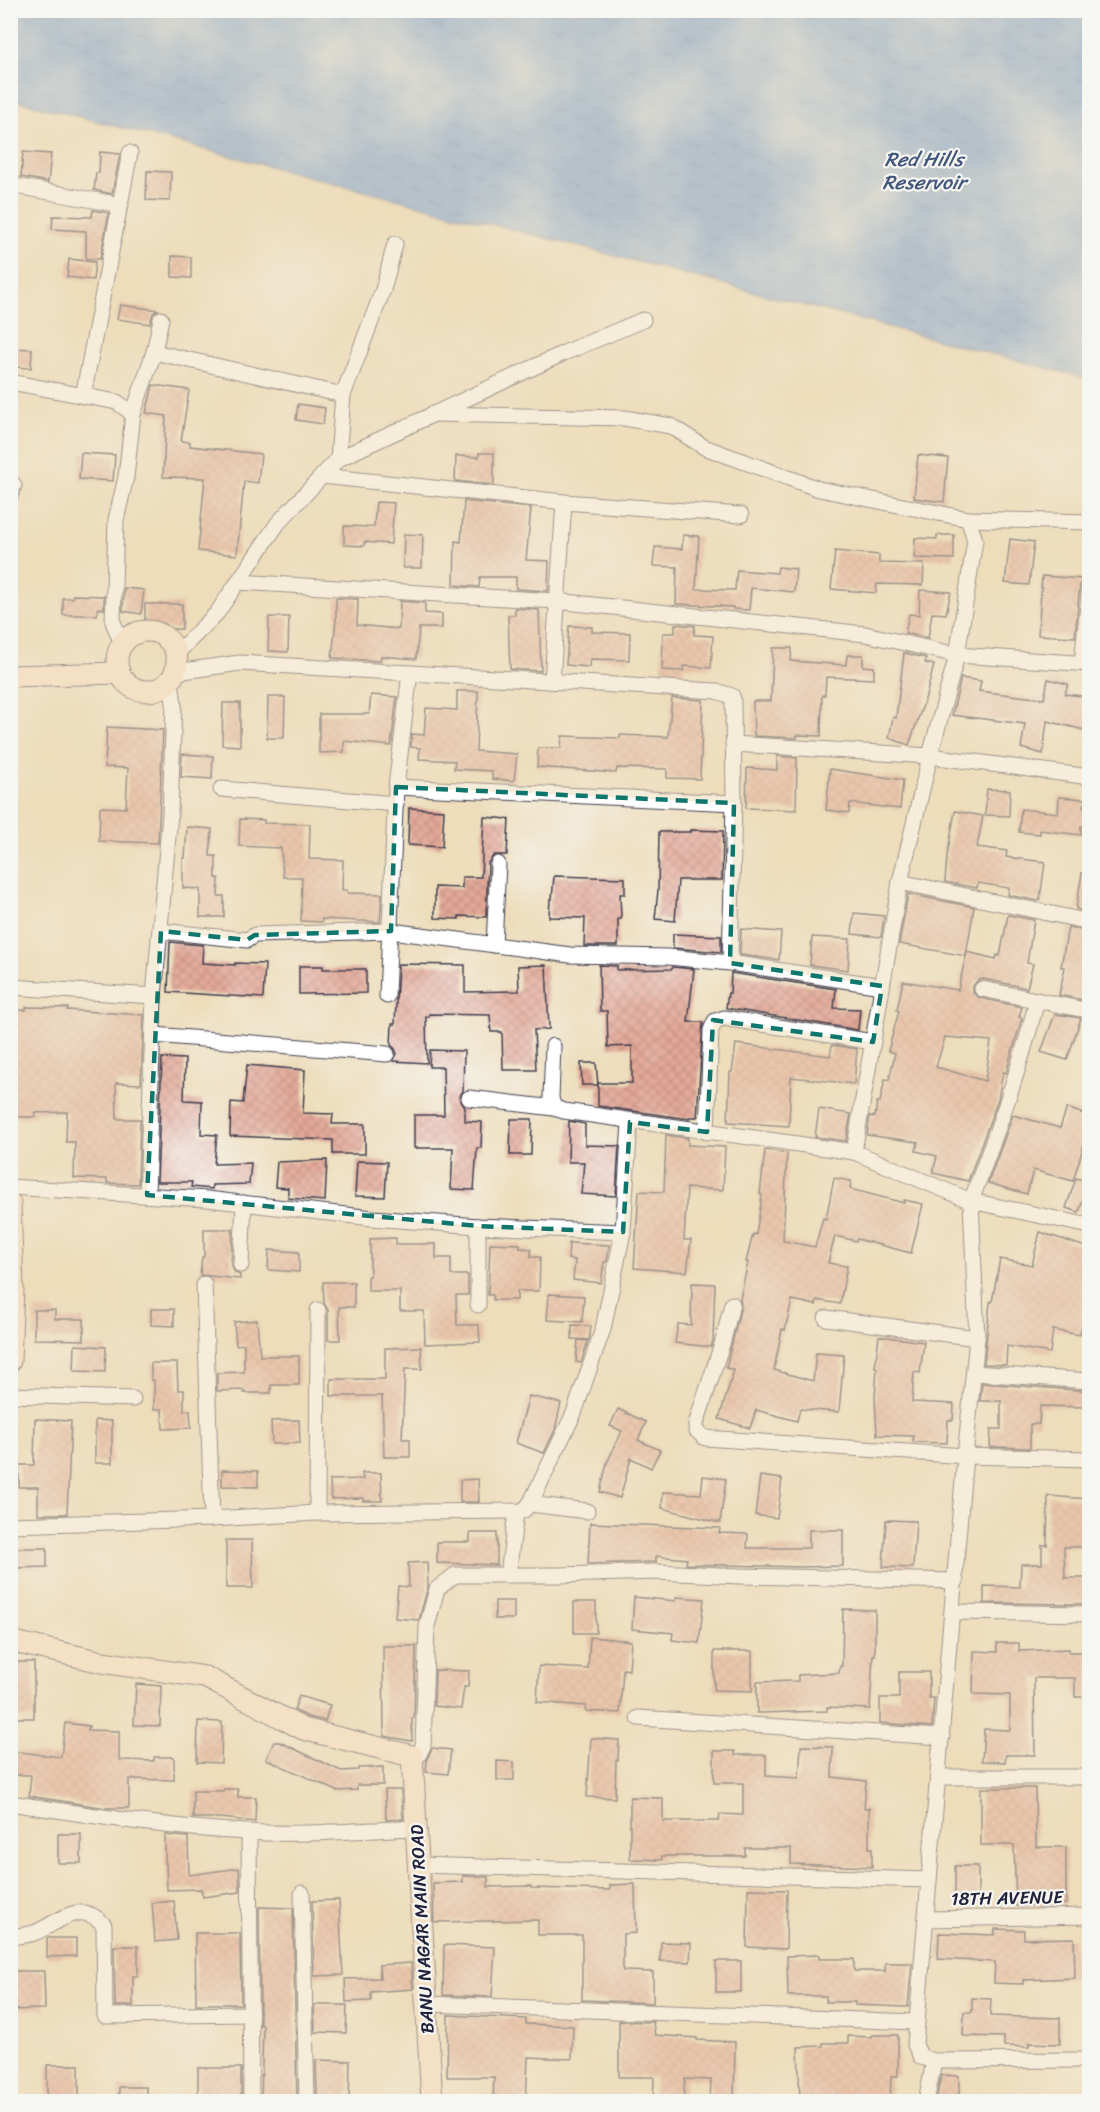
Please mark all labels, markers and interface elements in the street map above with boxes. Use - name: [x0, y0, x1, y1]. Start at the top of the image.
- water label: Red Hills Reservoir: [882, 142, 969, 200]
- street label: BANU NAGAR MAIN ROAD: [401, 1823, 443, 2034]
- street label: 18TH AVENUE: [951, 1881, 1064, 1915]

